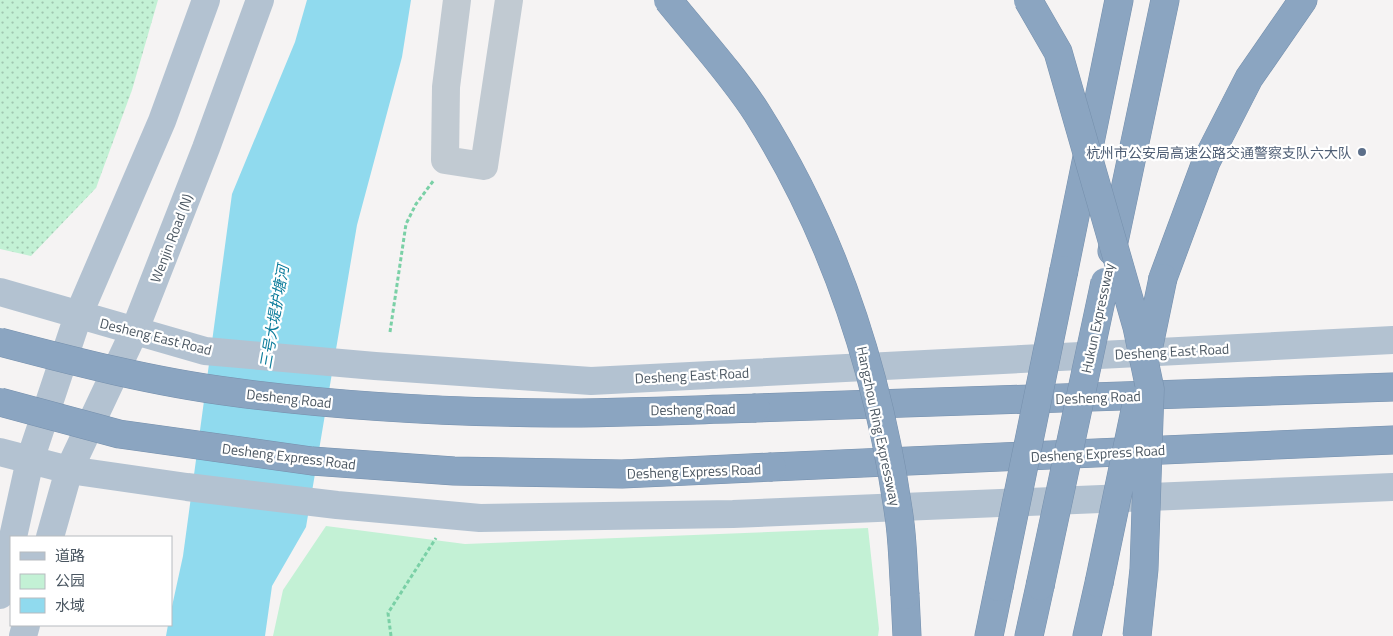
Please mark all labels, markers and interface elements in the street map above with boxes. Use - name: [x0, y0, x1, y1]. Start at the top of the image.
- place label: 杭州市公安局高速公路交通警察支队六大队: [1086, 142, 1352, 163]
- marker: 杭州市公安局高速公路交通警察支队六大队: [1356, 146, 1368, 158]
- street label: Wenjin Road (N): [144, 190, 198, 286]
- water label: 三号大堤护塘河: [254, 260, 295, 371]
- street label: Hukun Expressway: [1075, 261, 1119, 375]
- street label: Desheng East Road: [98, 312, 214, 360]
- street label: Desheng East Road: [1114, 338, 1230, 364]
- street label: Hangzhou Ring Expressway: [852, 344, 906, 508]
- street label: Desheng East Road: [634, 362, 750, 388]
- street label: Desheng Road: [245, 383, 333, 413]
- street label: Desheng Road: [1055, 385, 1141, 409]
- street label: Desheng Road: [650, 398, 736, 420]
- street label: Desheng Express Road: [221, 437, 357, 475]
- street label: Desheng Express Road: [1030, 439, 1166, 467]
- street label: Desheng Express Road: [626, 458, 762, 484]
- legend: [10, 536, 172, 626]
- text: 道路: [55, 544, 85, 567]
- text: 公园: [55, 569, 85, 592]
- text: 水域: [55, 594, 85, 617]

